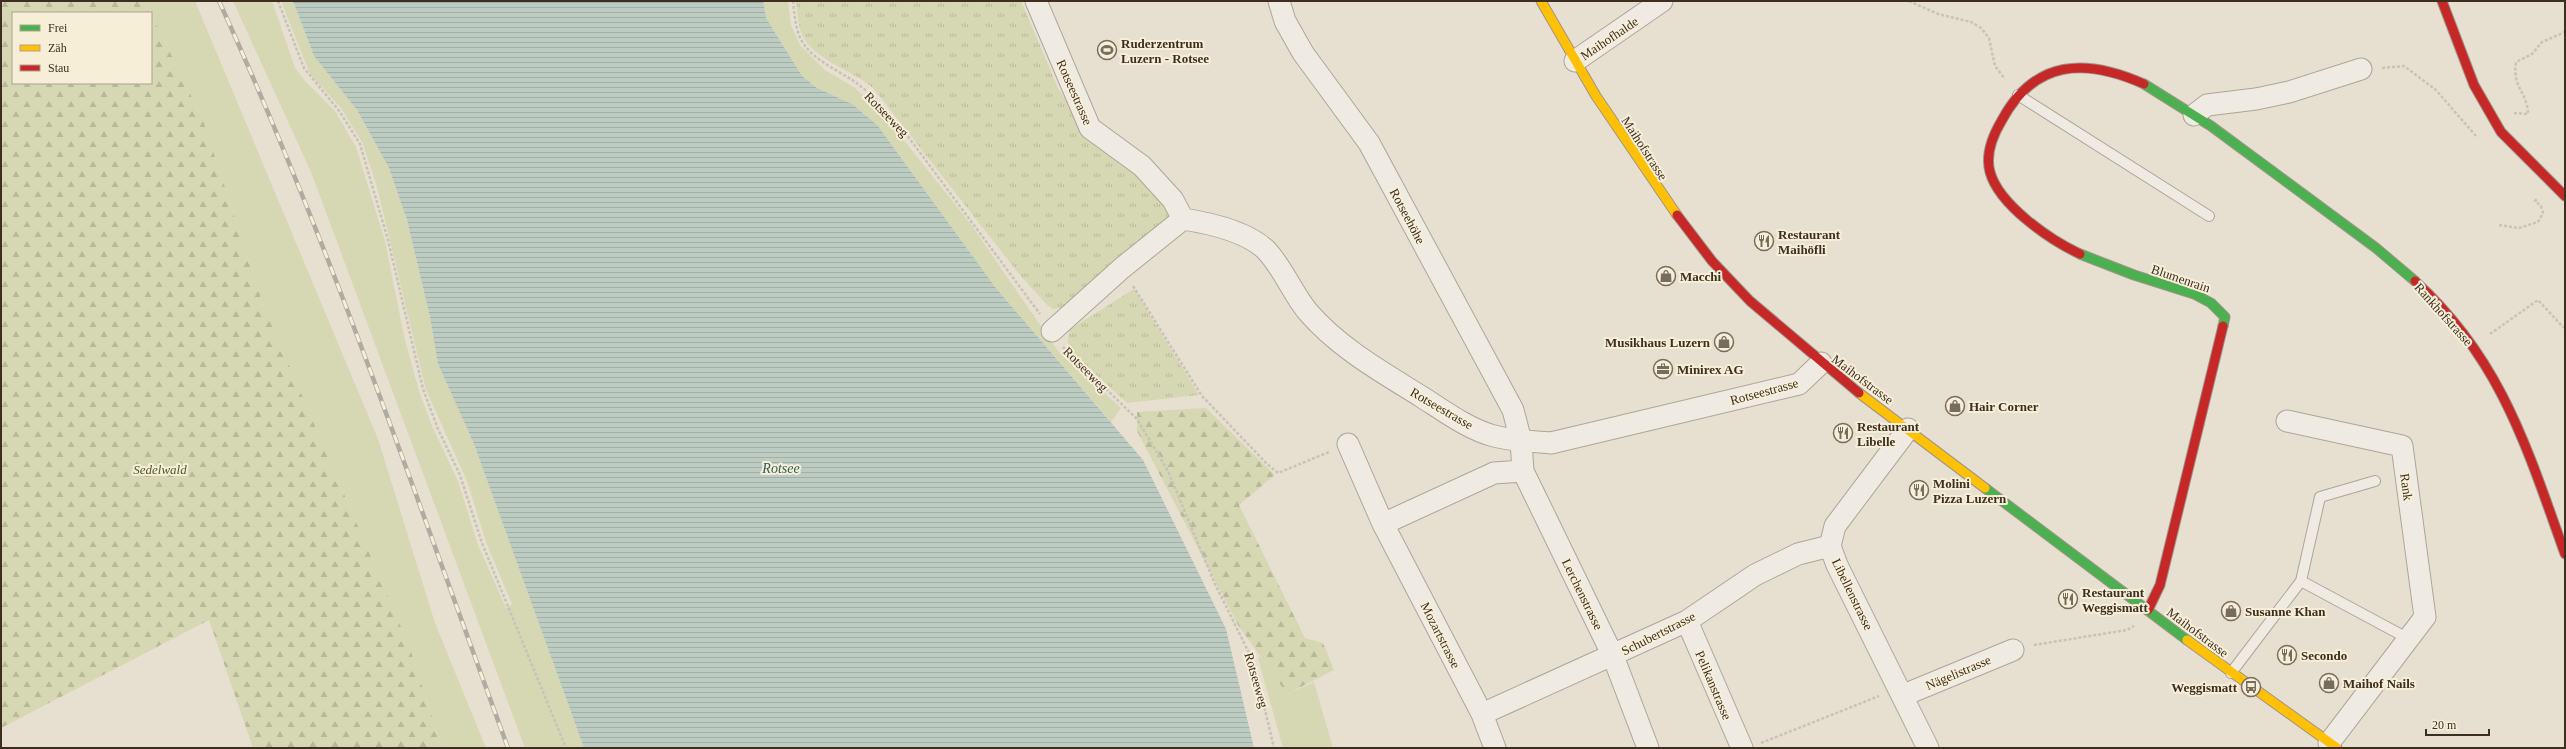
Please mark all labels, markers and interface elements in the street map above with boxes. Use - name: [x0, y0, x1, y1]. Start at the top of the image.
- legend: [12, 12, 152, 84]
- street label: Maihofhalde: [1578, 13, 1641, 63]
- text: Frei: [48, 21, 68, 35]
- place label: Ruderzentrum Luzern - Rotsee: [1121, 36, 1209, 66]
- sports icon: Ruderzentrum Luzern - Rotsee: [1096, 39, 1118, 61]
- text: Zäh: [48, 41, 67, 55]
- street label: Rotseestrasse: [1053, 57, 1096, 127]
- text: Stau: [48, 61, 69, 75]
- street label: Rotseeweg: [861, 89, 912, 140]
- street label: Maihofstrasse: [1618, 114, 1671, 183]
- street label: Rotseehöhe: [1387, 186, 1429, 247]
- place label: Restaurant Maihöfli: [1778, 227, 1841, 257]
- restaurant icon: Restaurant Maihöfli: [1753, 230, 1775, 252]
- street label: Blumenrain: [2149, 261, 2213, 296]
- shop icon: Macchi: [1655, 265, 1677, 287]
- place label: Macchi: [1680, 269, 1722, 284]
- street label: Rankhofstrasse: [2411, 280, 2476, 349]
- shop icon: Musikhaus Luzern: [1713, 331, 1735, 353]
- place label: Musikhaus Luzern: [1605, 335, 1711, 350]
- street label: Rotseeweg: [1060, 344, 1111, 395]
- street label: Maihofstrasse: [1829, 351, 1897, 407]
- office icon: Minirex AG: [1652, 358, 1674, 380]
- place label: Minirex AG: [1677, 362, 1744, 377]
- street label: Rotseestrasse: [1728, 375, 1800, 408]
- street label: Rotseestrasse: [1408, 384, 1476, 433]
- shop icon: Hair Corner: [1944, 395, 1966, 417]
- place label: Hair Corner: [1969, 399, 2039, 414]
- place label: Restaurant Libelle: [1857, 419, 1920, 449]
- restaurant icon: Restaurant Libelle: [1832, 422, 1854, 444]
- water label: Rotsee: [761, 461, 800, 476]
- park label: Sedelwald: [133, 462, 187, 477]
- street label: Rank: [2397, 472, 2416, 502]
- place label: Molini Pizza Luzern: [1933, 476, 2007, 506]
- restaurant icon: Molini Pizza Luzern: [1908, 479, 1930, 501]
- street label: Lerchenstrasse: [1559, 556, 1606, 632]
- street label: Libellenstrasse: [1829, 556, 1876, 633]
- place label: Restaurant Weggismatt: [2082, 585, 2148, 615]
- restaurant icon: Restaurant Weggismatt: [2057, 588, 2079, 610]
- street label: Mozartstrasse: [1417, 600, 1464, 671]
- shop icon: Susanne Khan: [2220, 600, 2242, 622]
- street label: Maihofstrasse: [2164, 604, 2232, 660]
- place label: Susanne Khan: [2245, 604, 2326, 619]
- street label: Schubertstrasse: [1619, 608, 1698, 658]
- restaurant icon: Secondo: [2276, 644, 2298, 666]
- street label: Pelikanstrasse: [1692, 648, 1735, 722]
- place label: Secondo: [2301, 648, 2347, 663]
- street label: Rotseeweg: [1241, 651, 1272, 710]
- street label: Nägelistrasse: [1923, 652, 1993, 693]
- shop icon: Maihof Nails: [2318, 672, 2340, 694]
- bus stop icon: Weggismatt: [2240, 676, 2262, 698]
- place label: Maihof Nails: [2343, 676, 2415, 691]
- place label: Weggismatt: [2171, 680, 2238, 695]
- scale bar: [2426, 711, 2489, 737]
- text: 20 m: [2432, 718, 2457, 732]

